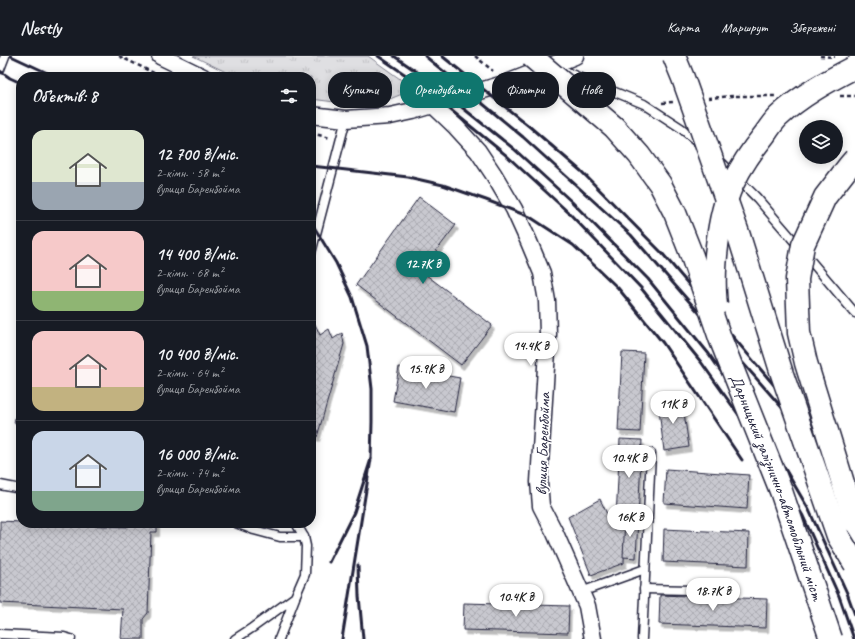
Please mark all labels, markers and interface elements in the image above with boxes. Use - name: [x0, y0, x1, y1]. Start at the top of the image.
- text: Nestly: [20, 16, 61, 40]
- text: Карта: [667, 19, 699, 36]
- text: Маршрут: [721, 19, 767, 36]
- text: Збережені: [789, 19, 835, 36]
- chip: Купити: [328, 72, 392, 108]
- chip: Орендувати: [400, 72, 484, 108]
- chip: Фільтри: [492, 72, 559, 108]
- chip: Нове: [567, 72, 616, 108]
- icon: filters: [278, 85, 300, 107]
- text: Об’єктів: 8: [32, 86, 98, 107]
- map controls: [799, 120, 843, 164]
- button: layers: [799, 120, 843, 164]
- text: 12 700 ₴/міс.: [156, 144, 238, 165]
- icon: home: [64, 146, 112, 194]
- text: 2-кімн. · 58 m²: [156, 165, 223, 181]
- text: вулиця Баренбойма: [156, 181, 240, 197]
- text: 14 400 ₴/міс.: [156, 244, 238, 265]
- icon: home: [64, 247, 112, 295]
- pin: 12.7K ₴: [386, 251, 460, 285]
- text: 12.7K ₴: [405, 256, 441, 272]
- text: 2-кімн. · 68 m²: [156, 265, 223, 281]
- text: вулиця Баренбойма: [156, 281, 240, 297]
- pin: 14.4K ₴: [494, 333, 568, 367]
- text: 14.4K ₴: [513, 338, 549, 354]
- text: 10 400 ₴/міс.: [156, 344, 238, 365]
- icon: home: [64, 347, 112, 395]
- pin: 15.9K ₴: [389, 356, 463, 390]
- text: 15.9K ₴: [408, 361, 444, 377]
- text: 2-кімн. · 64 m²: [156, 365, 223, 381]
- street label: Дарницький залізнично-автомобільний міст: [725, 371, 828, 604]
- text: вулиця Баренбойма: [156, 381, 240, 397]
- street label: вулиця Баренбойма: [531, 391, 555, 496]
- pin: 11K ₴: [645, 391, 701, 425]
- text: 11K ₴: [659, 396, 687, 412]
- text: 16 000 ₴/міс.: [156, 444, 238, 465]
- pin: 10.4K ₴: [592, 445, 666, 479]
- icon: home: [64, 447, 112, 495]
- text: 10.4K ₴: [611, 450, 647, 466]
- text: 2-кімн. · 74 m²: [156, 465, 223, 481]
- text: вулиця Баренбойма: [156, 481, 240, 497]
- pin: 16K ₴: [602, 504, 658, 538]
- text: 16K ₴: [616, 509, 644, 525]
- pin: 18.7K ₴: [676, 578, 750, 612]
- text: 18.7K ₴: [695, 583, 731, 599]
- pin: 10.4K ₴: [479, 584, 553, 618]
- text: 10.4K ₴: [498, 589, 534, 605]

